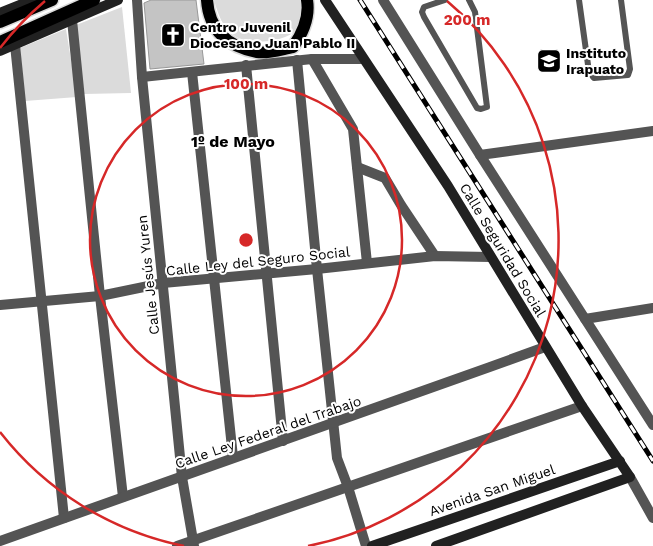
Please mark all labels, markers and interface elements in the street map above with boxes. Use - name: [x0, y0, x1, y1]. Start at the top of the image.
- text: 200 m: [444, 11, 490, 29]
- place label: Centro Juvenil Diocesano Juan Pablo II: [190, 19, 355, 51]
- church icon: Centro Juvenil Diocesano Juan Pablo II: [160, 22, 186, 48]
- place label: Instituto Irapuato: [566, 45, 626, 77]
- school or university icon: Instituto Irapuato: [536, 48, 562, 74]
- text: 100 m: [224, 75, 268, 93]
- district label: 1º de Mayo: [191, 132, 275, 151]
- street label: Calle Seguridad Social: [457, 180, 550, 320]
- street label: Calle Jesús Yuren: [134, 214, 162, 336]
- centre of rings: [237, 231, 255, 249]
- street label: Calle Ley del Seguro Social: [165, 243, 351, 279]
- street label: Calle Ley Federal del Trabajo: [173, 393, 363, 471]
- street label: Avenida San Miguel: [427, 461, 558, 519]

